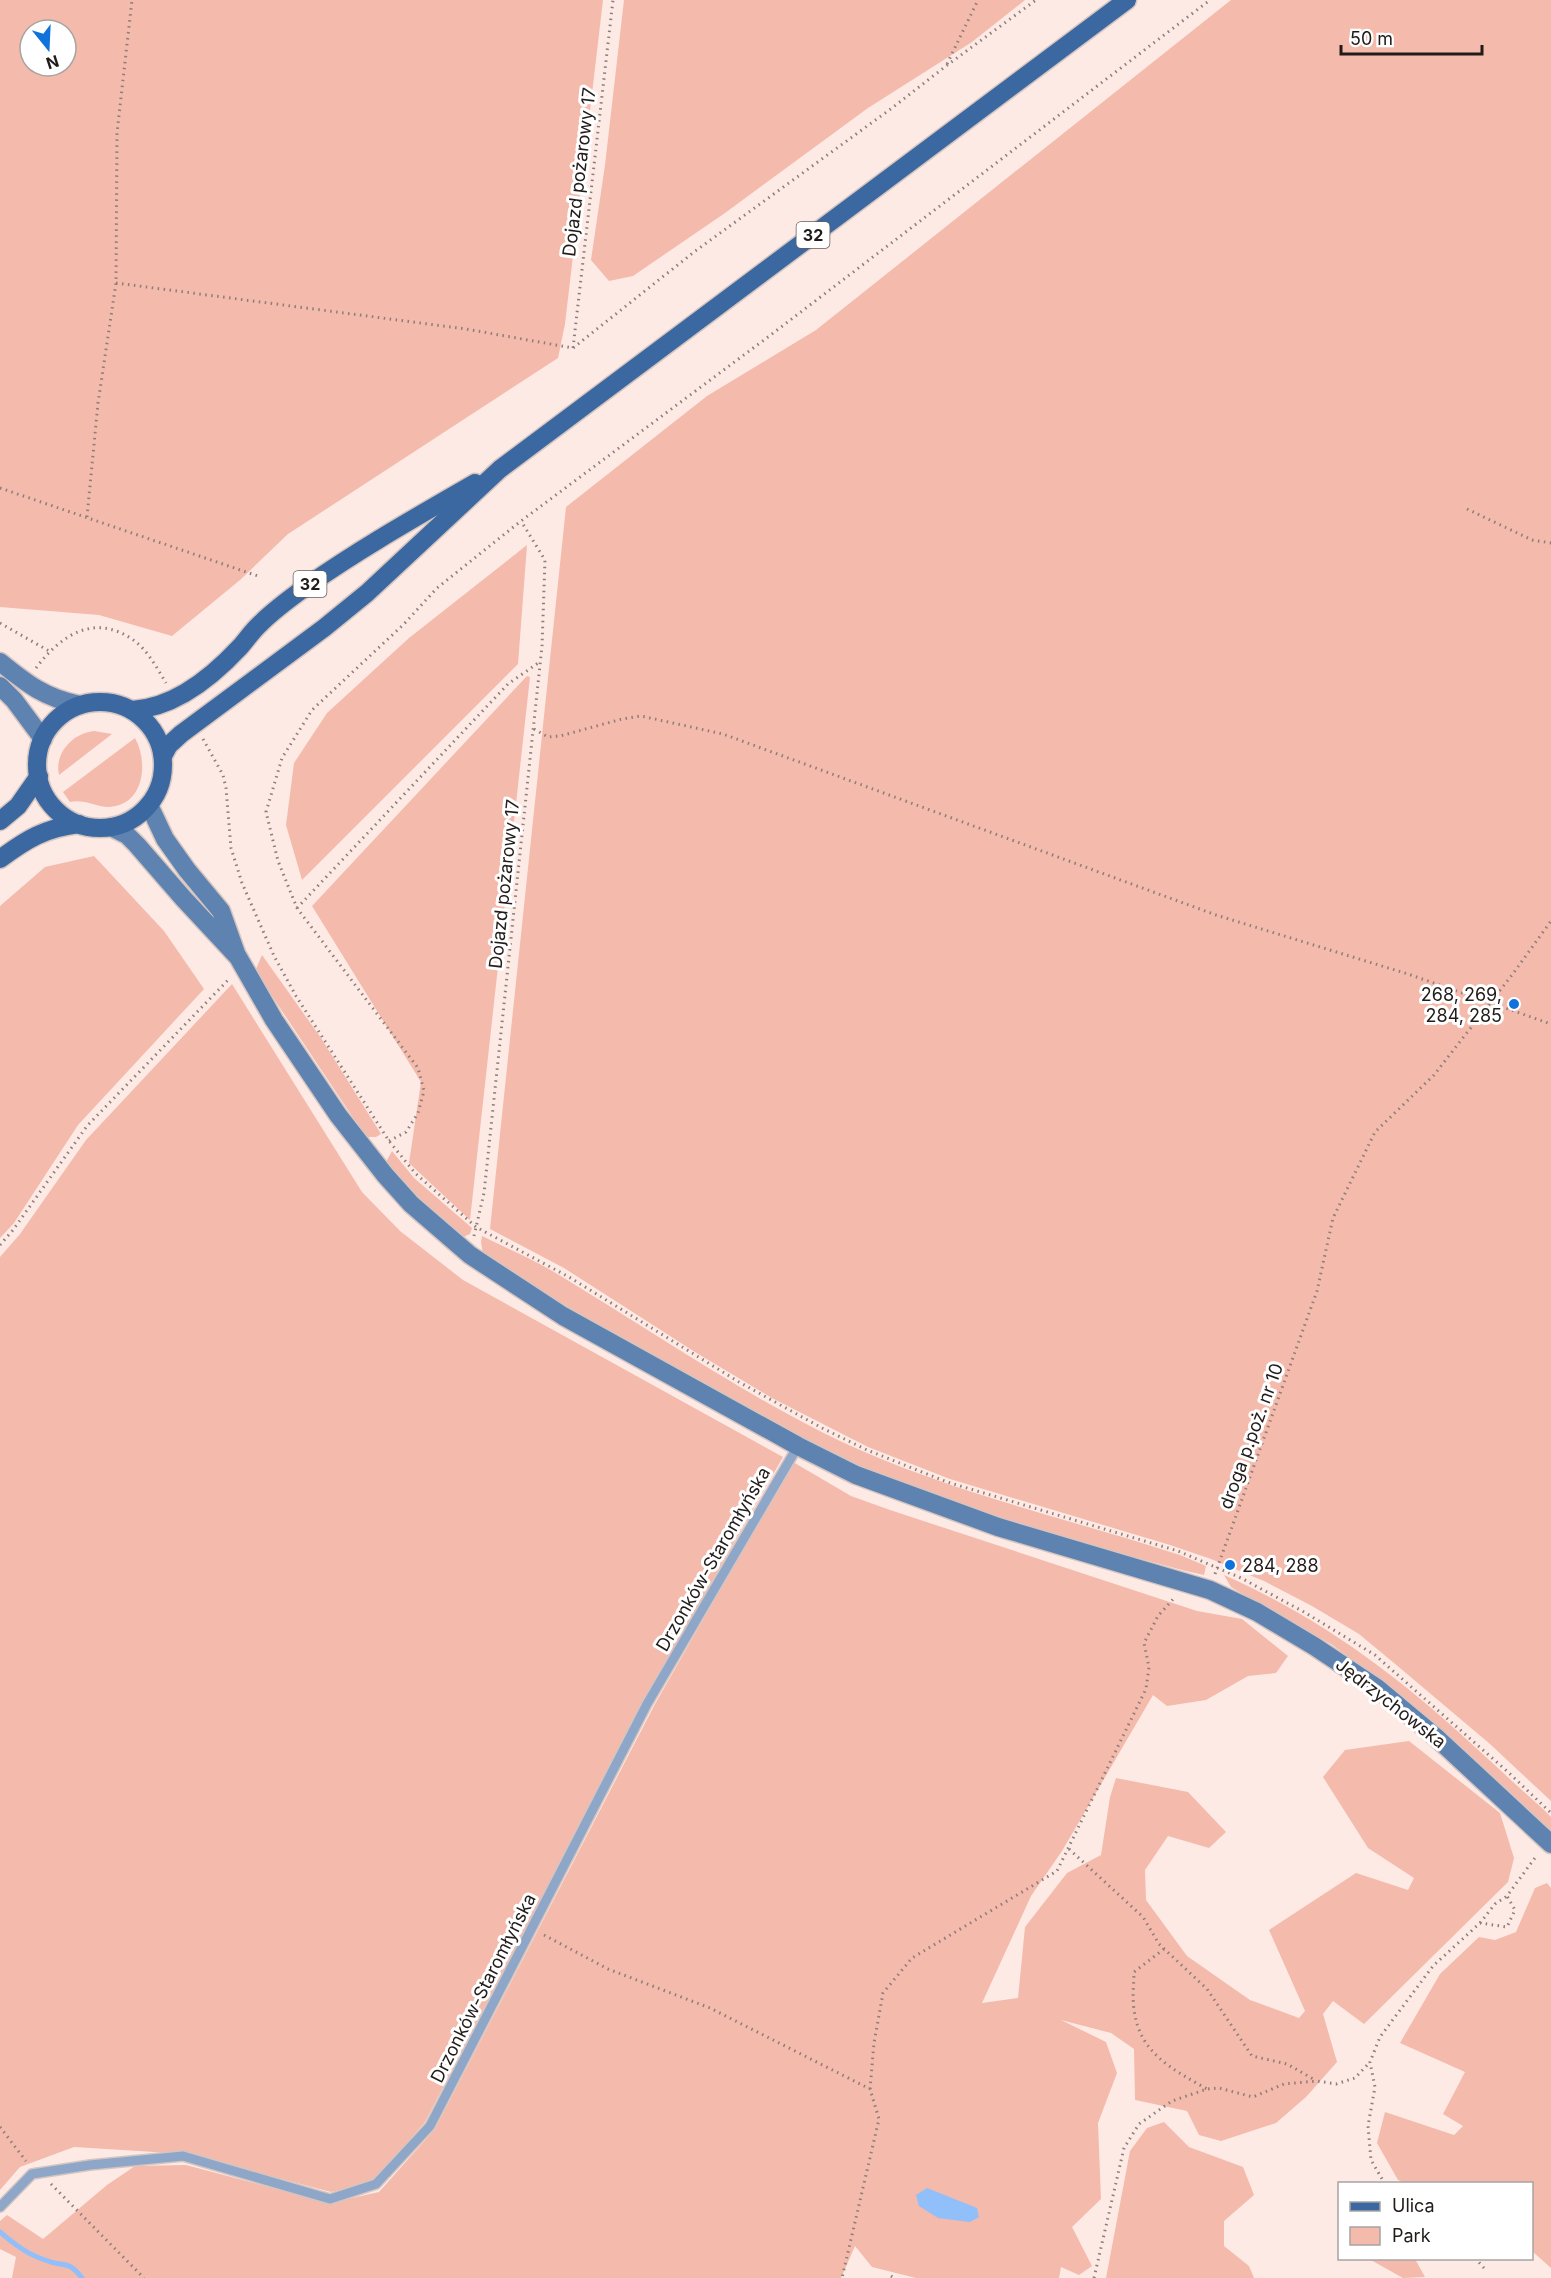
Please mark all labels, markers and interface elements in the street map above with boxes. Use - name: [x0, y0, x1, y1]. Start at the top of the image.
- north arrow: [18, 18, 78, 78]
- scale bar: [1341, 18, 1482, 56]
- text: 50 m: [1350, 28, 1393, 49]
- text: N: [44, 51, 62, 74]
- street label: Dojazd pożarowy 17: [558, 86, 600, 258]
- road number: 32: [796, 222, 830, 248]
- road number: 32: [294, 571, 326, 597]
- street label: Dojazd pożarowy 17: [485, 798, 523, 970]
- place label: 268, 269, 284, 285: [1421, 984, 1502, 1026]
- marker: 268, 269, 284, 285: [1507, 997, 1521, 1011]
- street label: droga p.poż. nr 10: [1215, 1360, 1287, 1512]
- street label: Drzonków-Staromłyńska: [652, 1463, 774, 1655]
- place label: 284, 288: [1242, 1555, 1319, 1576]
- marker: 284, 288: [1223, 1558, 1237, 1572]
- street label: Jędrzychowska: [1332, 1654, 1450, 1752]
- street label: Drzonków-Staromłyńska: [426, 1890, 540, 2086]
- legend: [1338, 2182, 1533, 2260]
- text: Ulica: [1392, 2195, 1435, 2216]
- text: Park: [1392, 2225, 1431, 2246]

